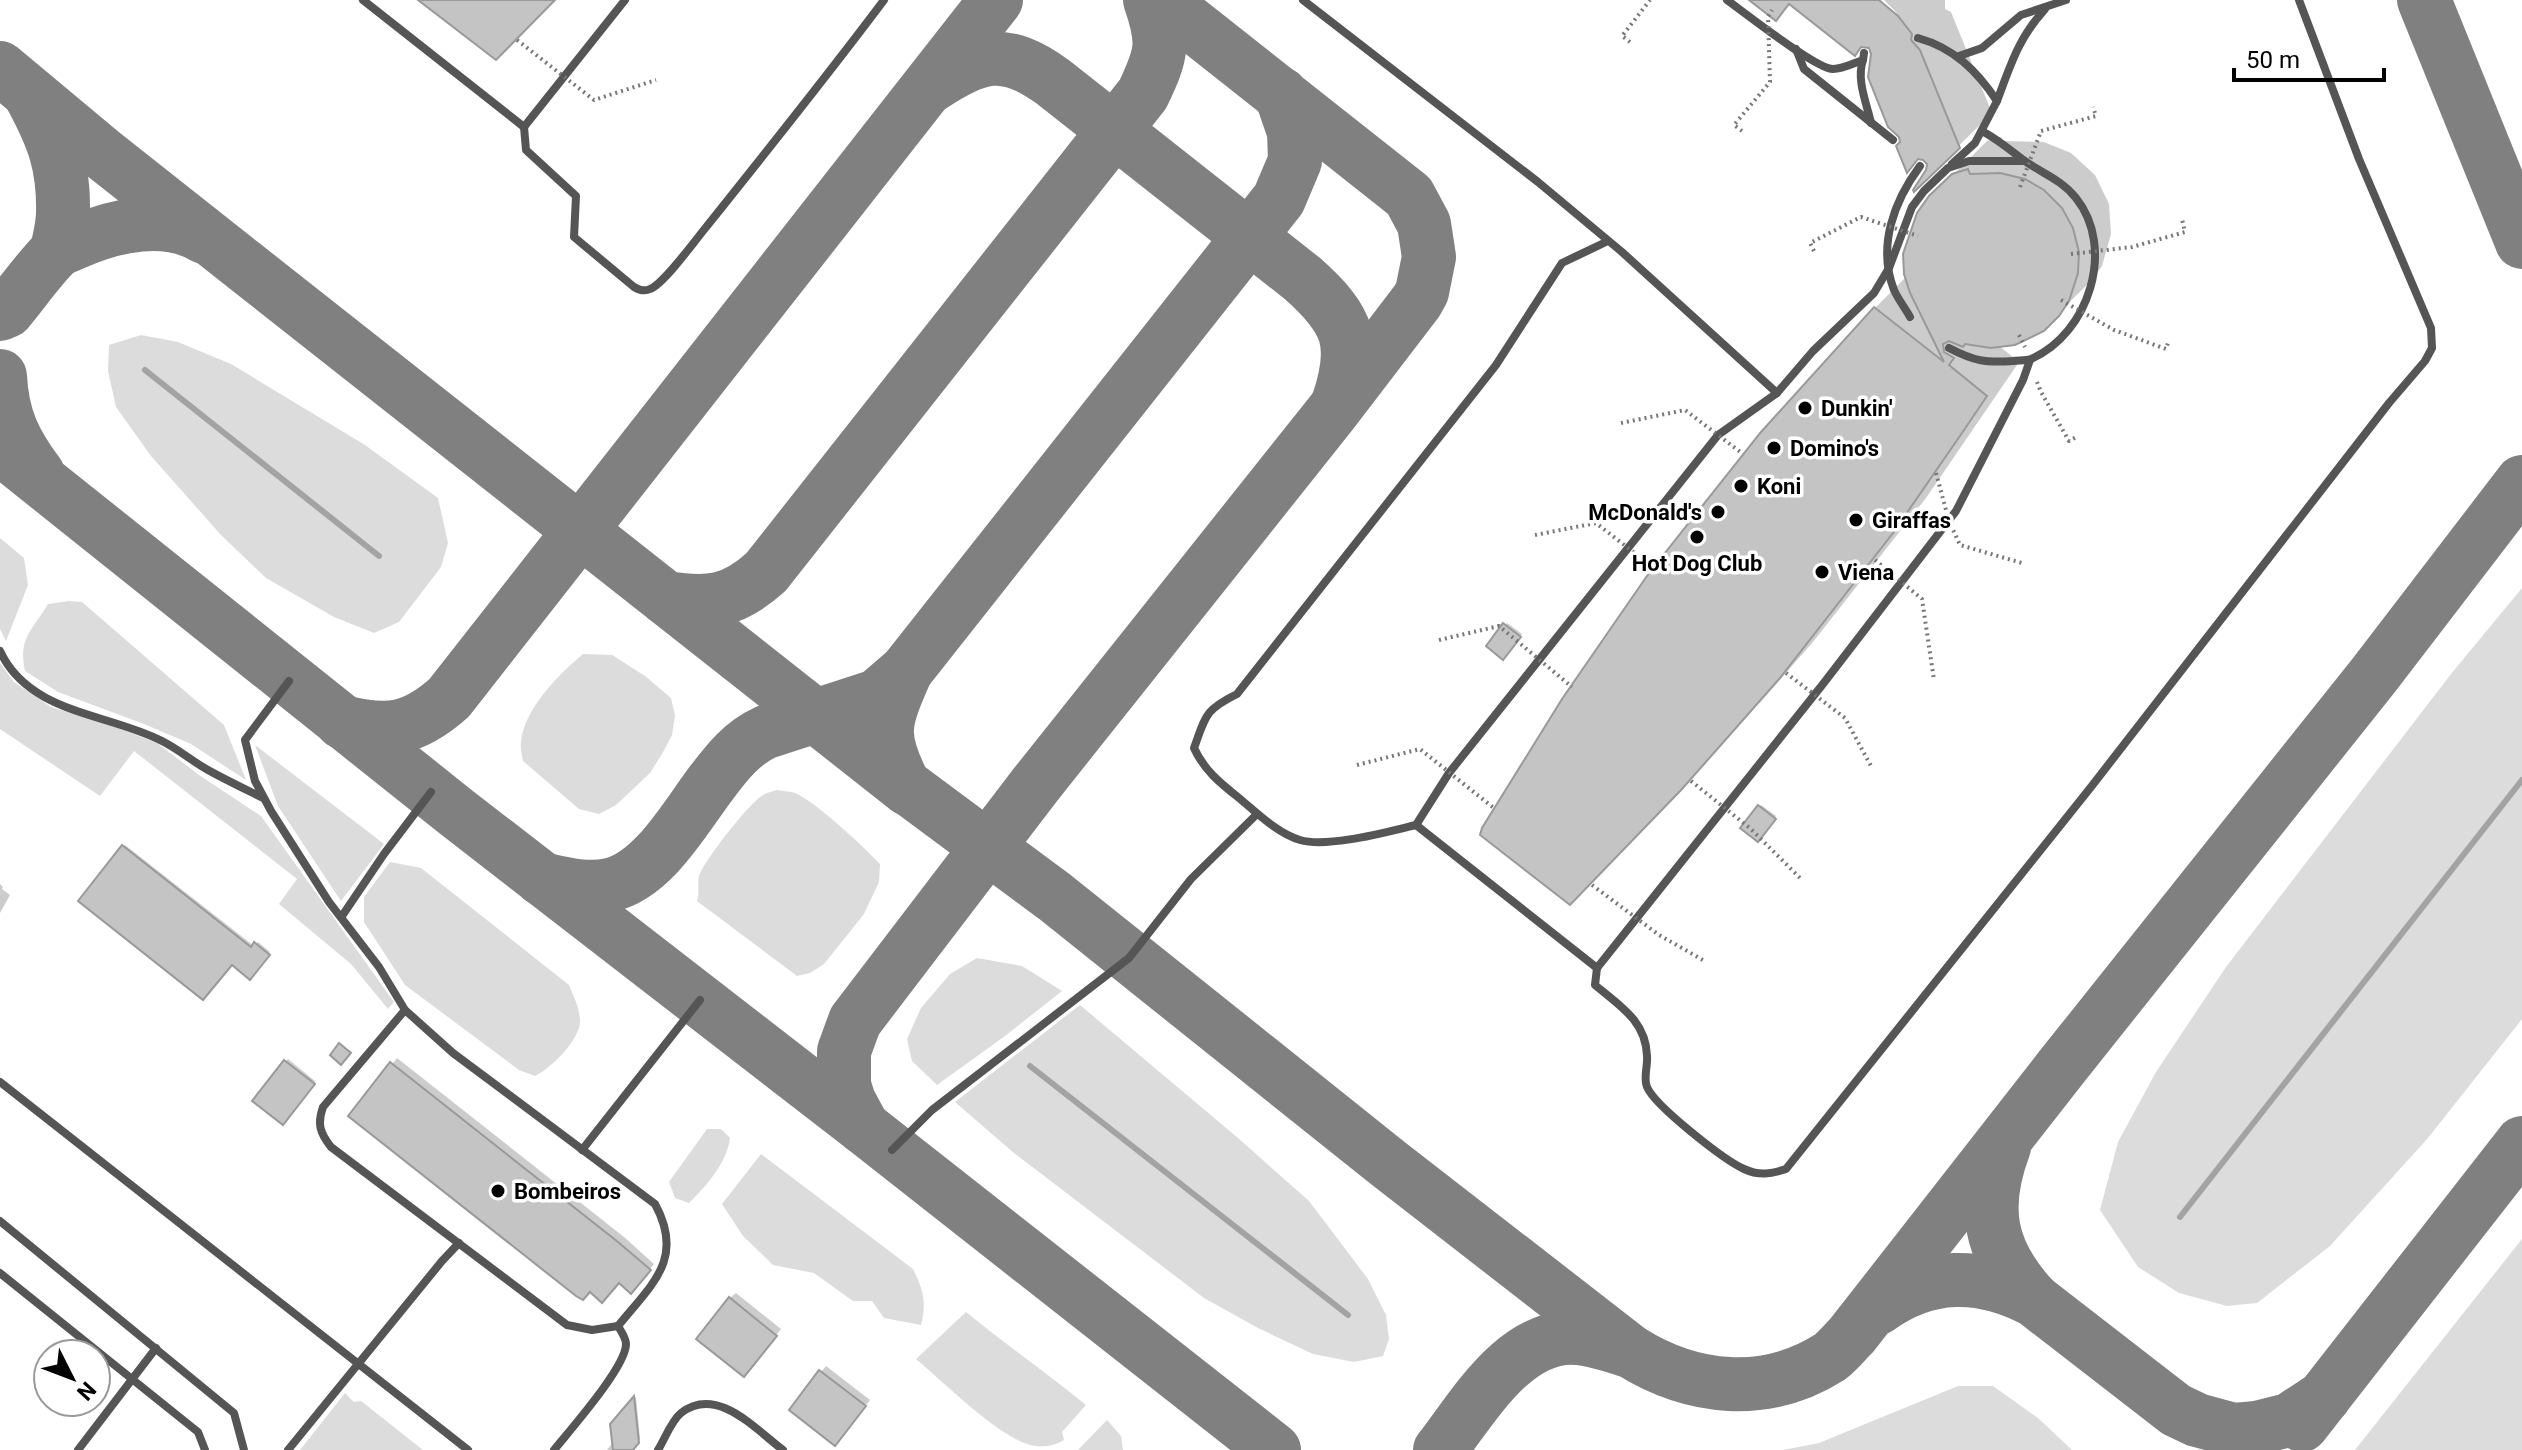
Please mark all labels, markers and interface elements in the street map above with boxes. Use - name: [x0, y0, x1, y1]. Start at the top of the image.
- scale bar: [2234, 32, 2384, 82]
- text: 50 m: [2246, 46, 2300, 74]
- place label: Dunkin': [1821, 396, 1892, 421]
- marker: Dunkin': [1796, 399, 1814, 417]
- place label: Domino's: [1790, 436, 1879, 461]
- marker: Domino's: [1765, 439, 1783, 457]
- place label: Koni: [1757, 474, 1801, 499]
- marker: Koni: [1732, 477, 1750, 495]
- place label: McDonald's: [1588, 500, 1702, 525]
- marker: McDonald's: [1709, 503, 1727, 521]
- place label: Giraffas: [1872, 508, 1951, 533]
- marker: Giraffas: [1847, 511, 1865, 529]
- marker: Hot Dog Club: [1688, 528, 1706, 546]
- place label: Hot Dog Club: [1632, 551, 1762, 576]
- place label: Viena: [1838, 560, 1894, 585]
- marker: Viena: [1813, 563, 1831, 581]
- place label: Bombeiros: [514, 1179, 621, 1204]
- marker: Bombeiros: [489, 1182, 507, 1200]
- north arrow: [32, 1338, 112, 1418]
- text: N: [72, 1377, 101, 1405]

